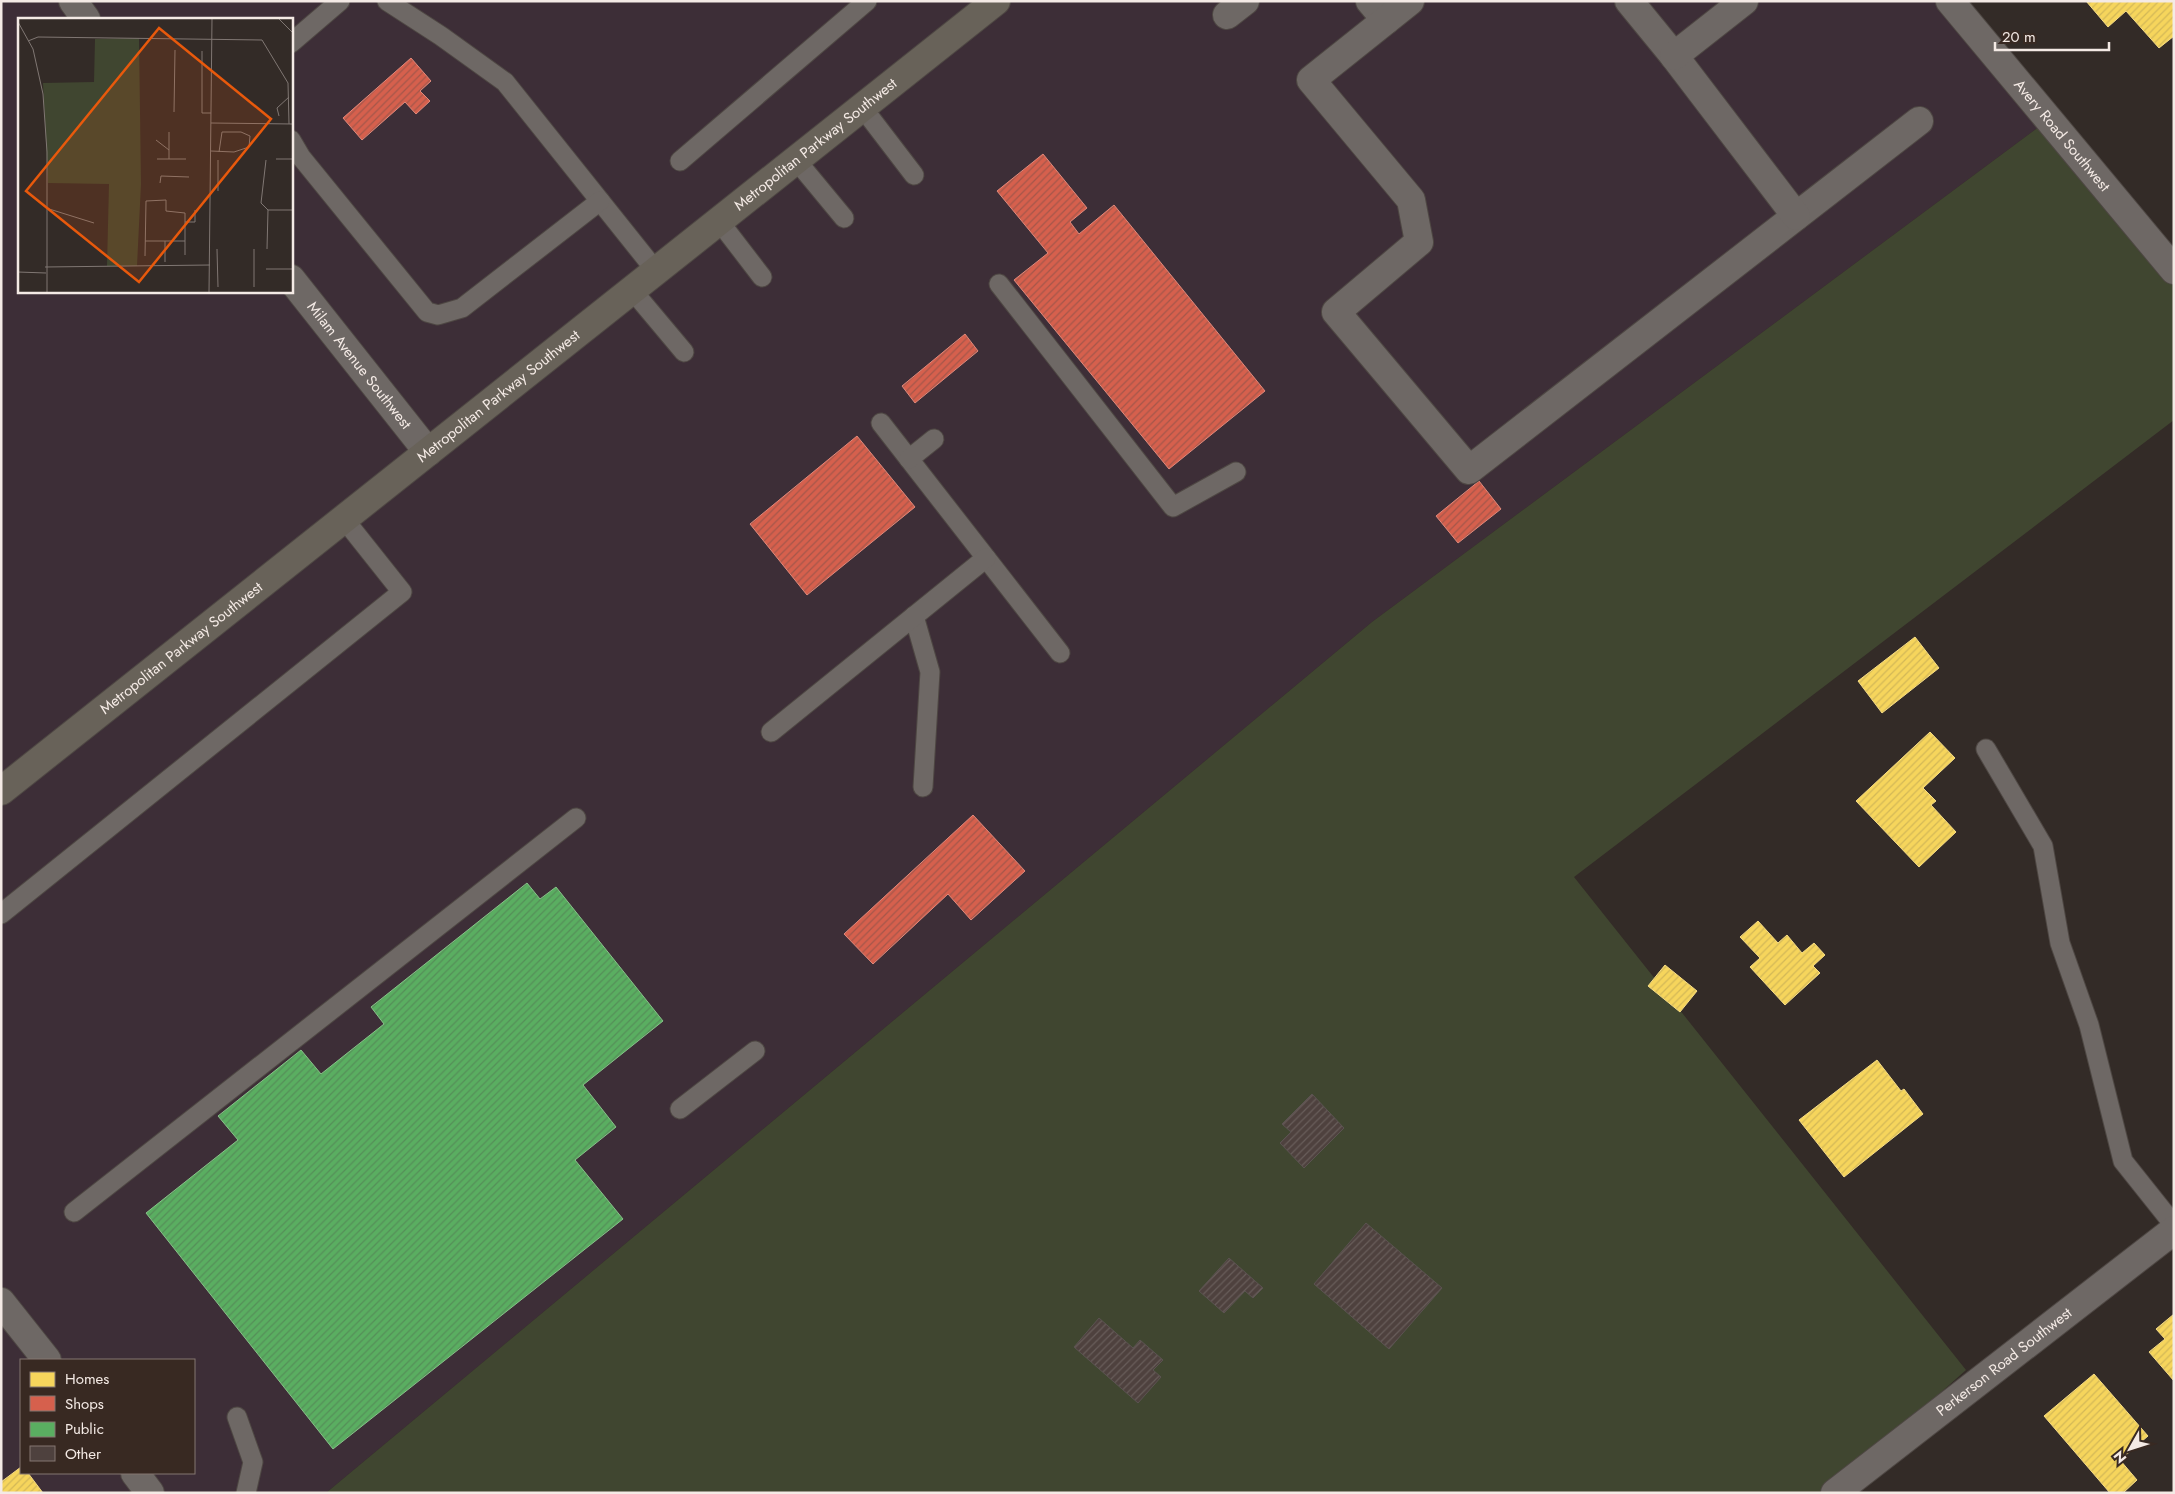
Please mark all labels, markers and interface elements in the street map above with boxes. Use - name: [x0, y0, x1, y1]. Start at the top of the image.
- inset map: [18, 18, 292, 292]
- scale bar: [1995, 20, 2109, 52]
- text: 20 m: [2002, 26, 2036, 48]
- street label: Metropolitan Parkway Southwest: [729, 72, 902, 216]
- street label: Avery Road Southwest: [2009, 75, 2115, 197]
- street label: Milam Avenue Southwest: [302, 297, 417, 434]
- street label: Metropolitan Parkway Southwest: [412, 324, 585, 468]
- street label: Metropolitan Parkway Southwest: [95, 576, 268, 720]
- street label: Perkerson Road Southwest: [1932, 1302, 2077, 1422]
- legend: [20, 1359, 195, 1474]
- text: Homes: [65, 1368, 109, 1390]
- text: Shops: [65, 1393, 104, 1415]
- text: Public: [65, 1418, 104, 1440]
- north arrow: [2105, 1424, 2155, 1474]
- text: Other: [65, 1443, 102, 1465]
- text: N: [2109, 1447, 2131, 1468]

